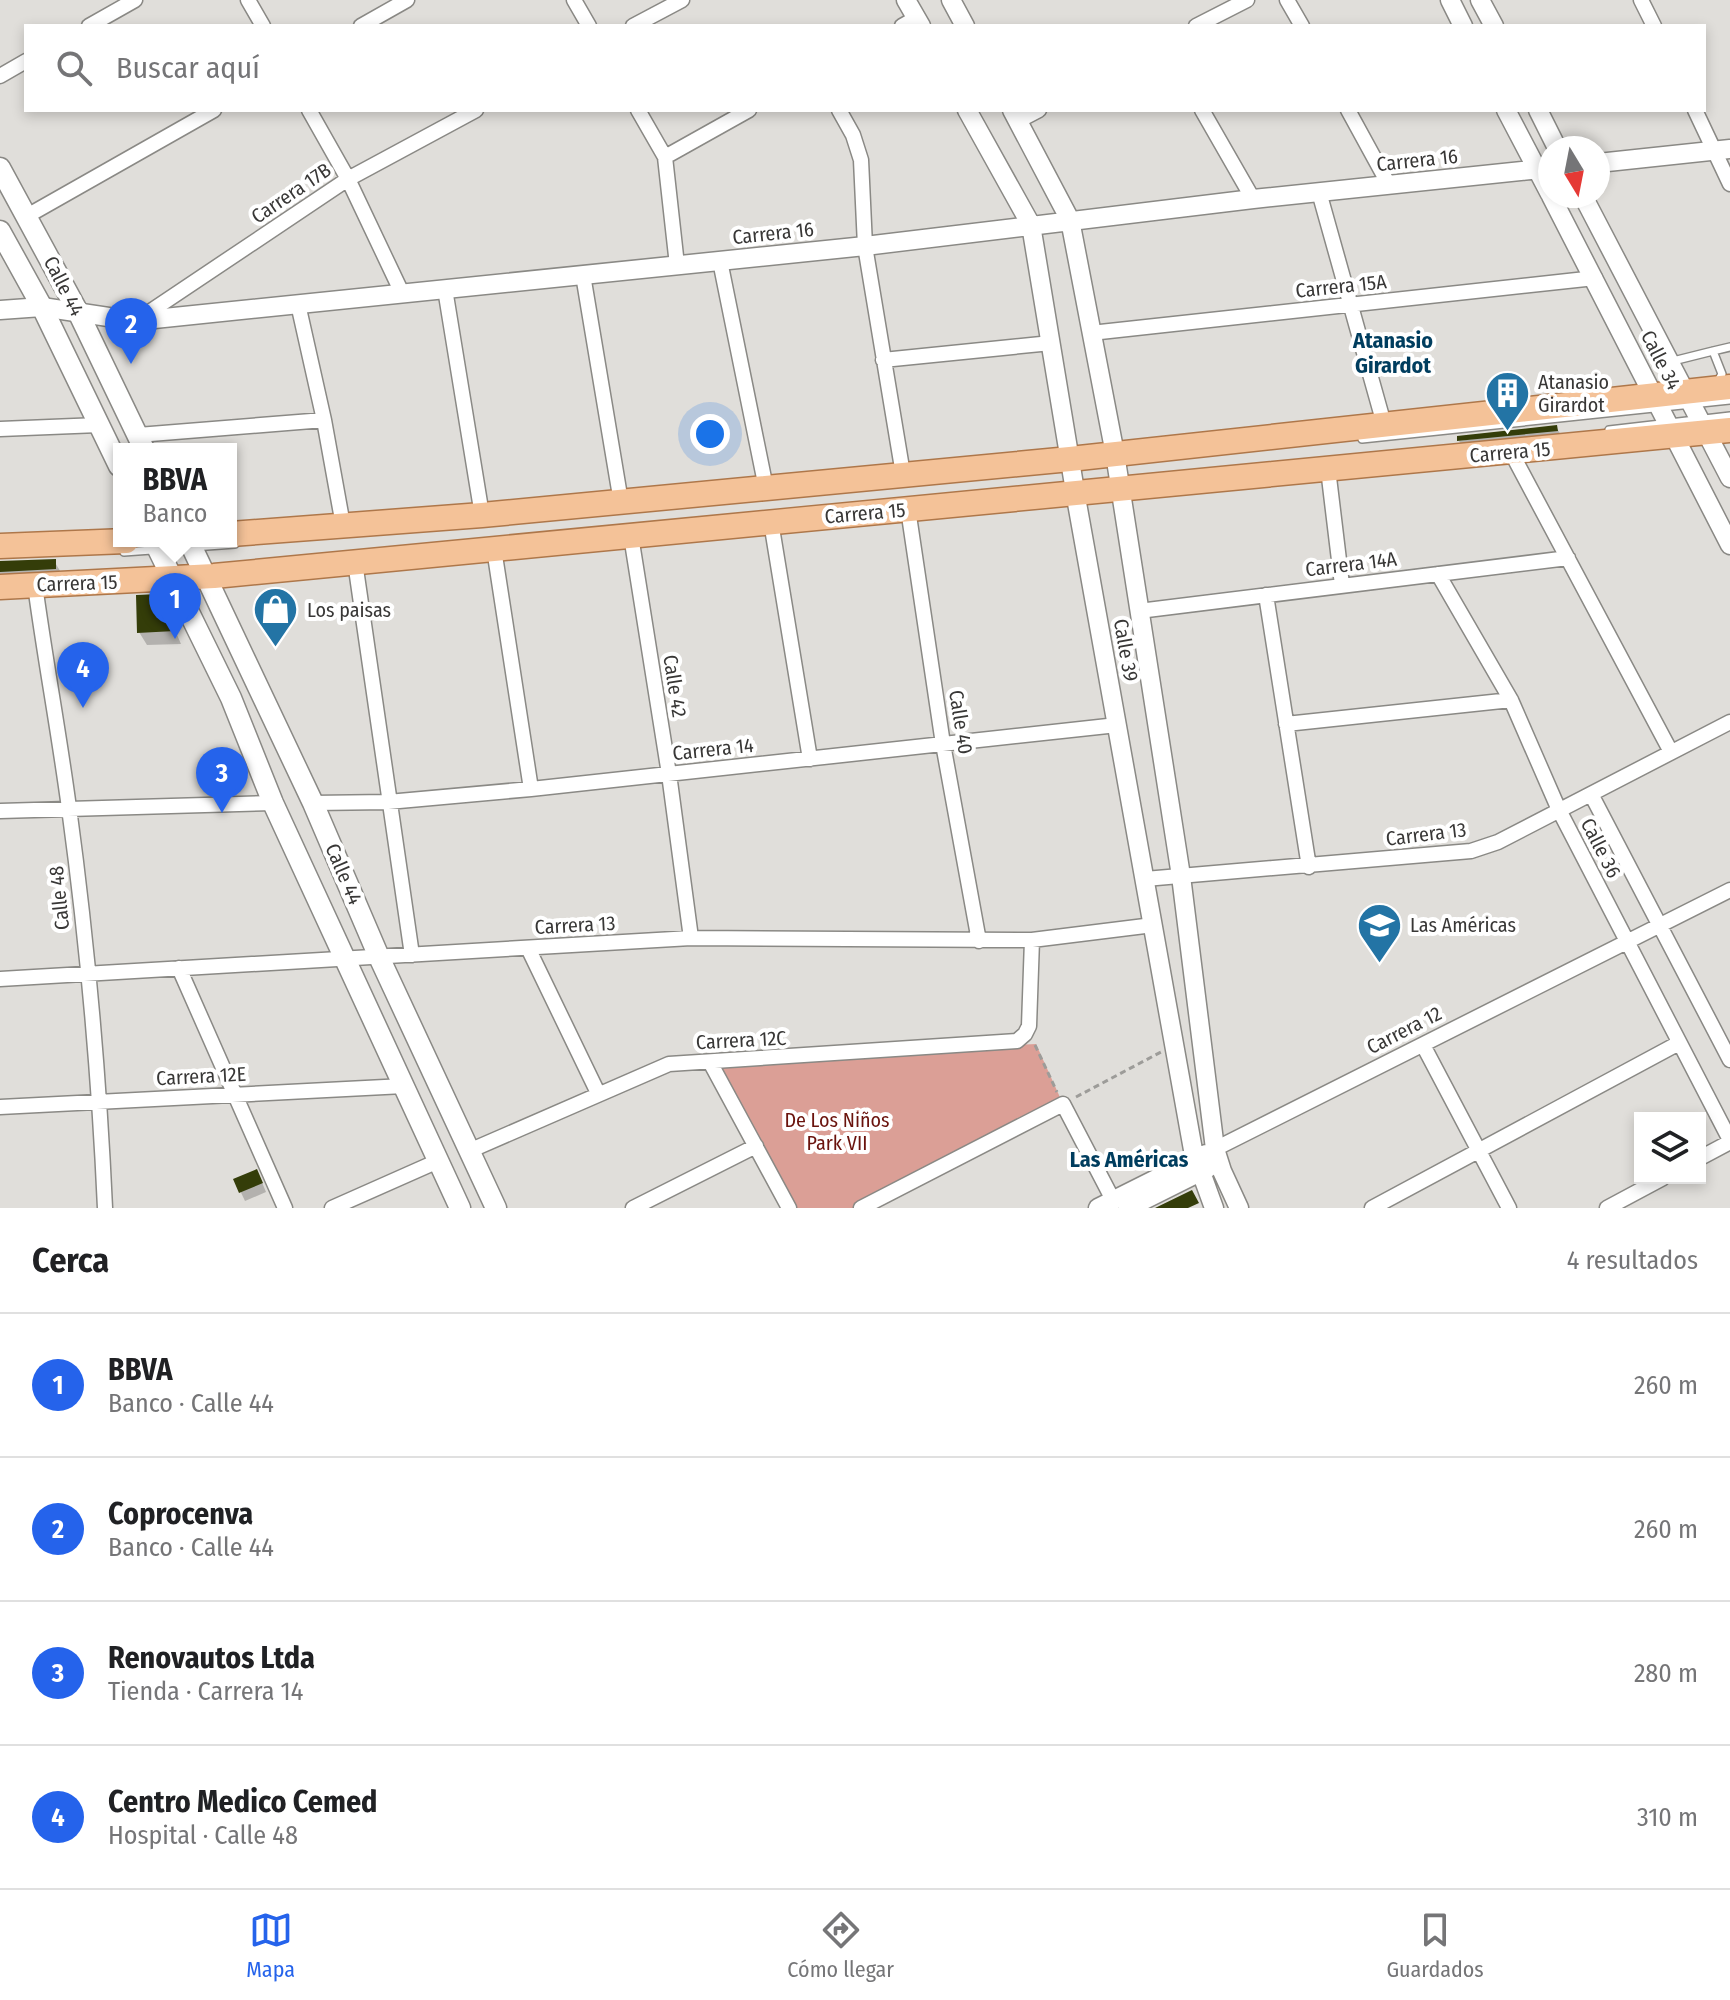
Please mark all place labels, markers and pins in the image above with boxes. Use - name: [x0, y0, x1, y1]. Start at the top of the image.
- pin: 2: [105, 298, 157, 364]
- building icon: Atanasio Girardot: [1483, 370, 1531, 433]
- place label: Atanasio Girardot: [1538, 370, 1609, 417]
- pin: 1: [149, 573, 201, 639]
- shop icon: Los paisas: [252, 586, 300, 649]
- place label: Los paisas: [307, 598, 391, 622]
- pin: 4: [57, 642, 109, 708]
- pin: 3: [196, 747, 248, 813]
- school or university icon: Las Américas: [1355, 901, 1403, 964]
- place label: Las Américas: [1410, 913, 1516, 937]

